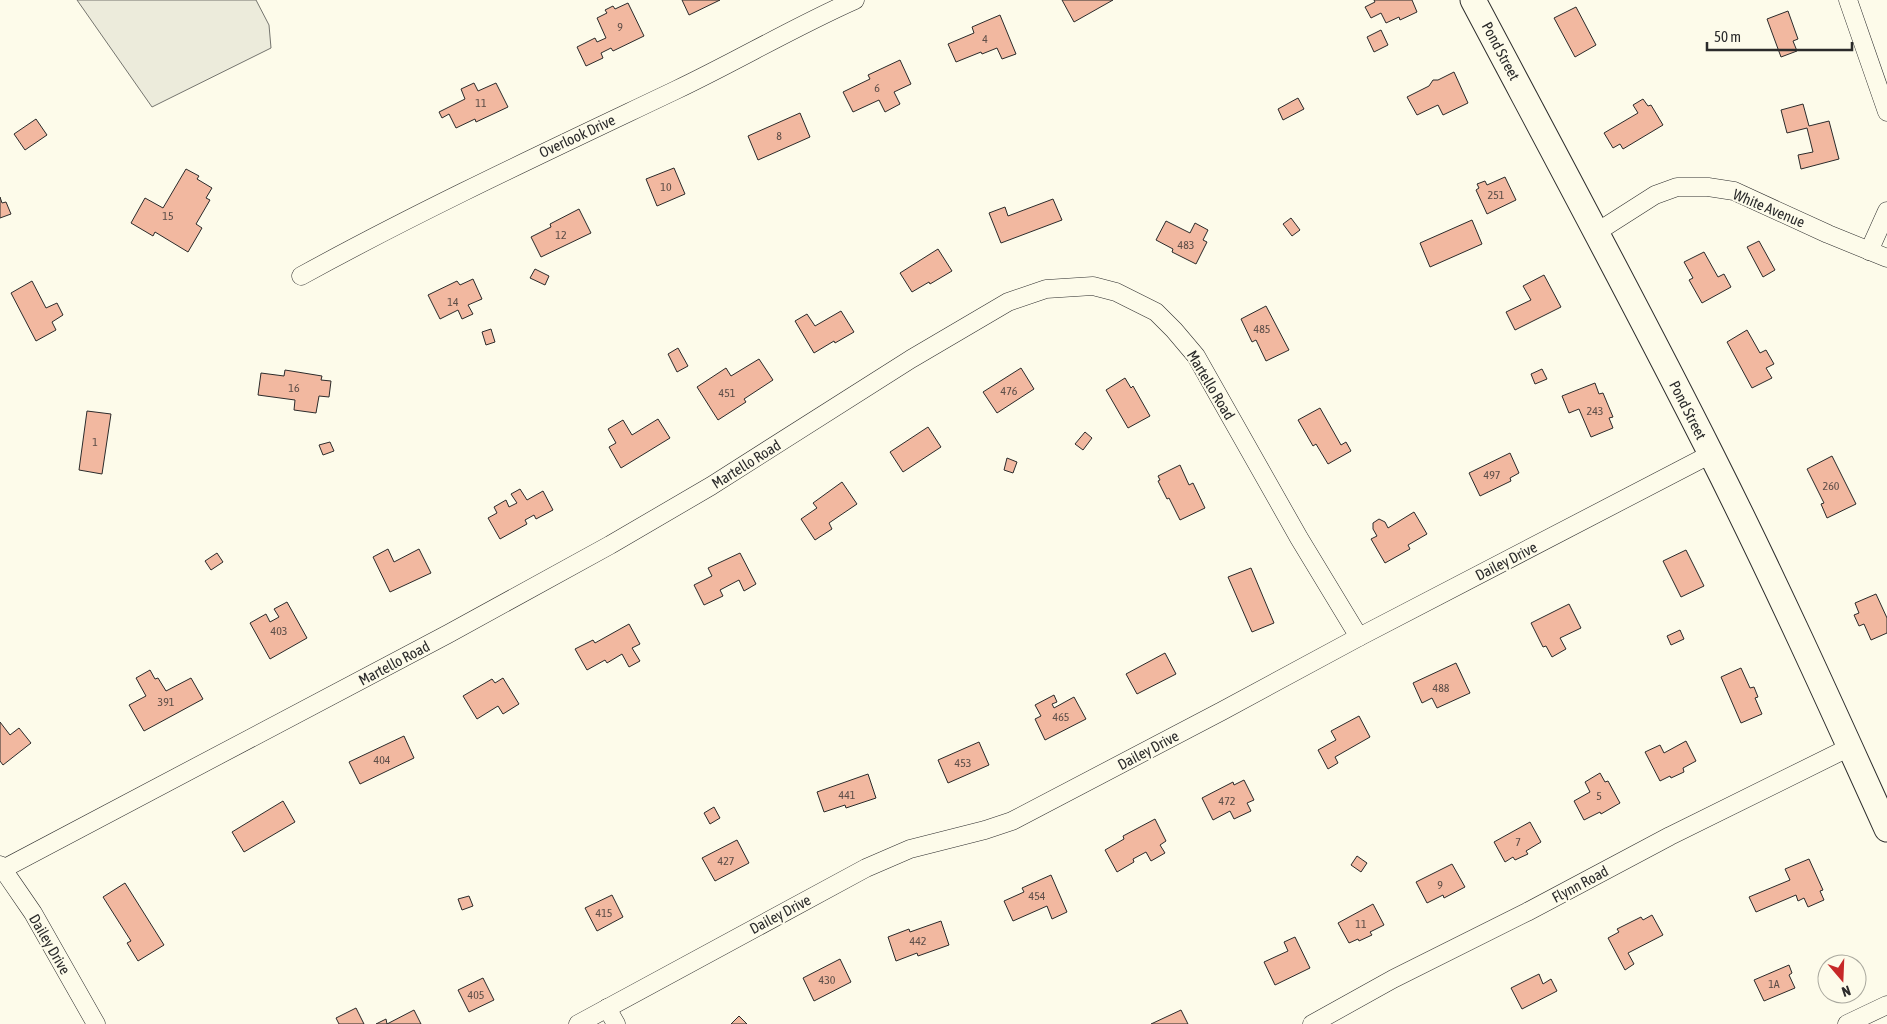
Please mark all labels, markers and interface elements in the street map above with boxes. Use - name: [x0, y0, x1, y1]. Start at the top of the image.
- street label: Pond Street: [1479, 19, 1523, 83]
- house number: 9: [617, 20, 623, 34]
- scale bar: [1707, 20, 1852, 52]
- text: 50 m: [1714, 28, 1741, 45]
- house number: 4: [982, 32, 988, 46]
- house number: 6: [874, 81, 880, 95]
- house number: 11: [475, 96, 487, 110]
- street label: Overlook Drive: [536, 111, 618, 161]
- house number: 8: [776, 129, 782, 143]
- house number: 10: [660, 180, 672, 194]
- street label: White Avenue: [1731, 185, 1808, 231]
- house number: 251: [1488, 188, 1505, 202]
- house number: 15: [162, 209, 174, 223]
- house number: 12: [555, 228, 567, 242]
- house number: 483: [1178, 238, 1194, 252]
- house number: 14: [447, 295, 459, 309]
- house number: 485: [1254, 322, 1270, 336]
- street label: Martello Road: [1184, 347, 1238, 423]
- street label: Pond Street: [1666, 378, 1710, 442]
- house number: 16: [288, 381, 300, 395]
- house number: 476: [1001, 384, 1018, 398]
- house number: 451: [719, 386, 736, 400]
- house number: 243: [1587, 404, 1603, 418]
- house number: 1: [92, 435, 98, 449]
- street label: Martello Road: [708, 436, 784, 492]
- house number: 497: [1484, 468, 1501, 482]
- house number: 260: [1823, 479, 1840, 493]
- street label: Dailey Drive: [1472, 538, 1540, 584]
- house number: 403: [271, 624, 287, 638]
- street label: Martello Road: [356, 637, 432, 689]
- house number: 488: [1433, 681, 1450, 695]
- house number: 391: [158, 695, 175, 709]
- house number: 465: [1053, 710, 1069, 724]
- street label: Dailey Drive: [1115, 727, 1182, 773]
- house number: 404: [374, 753, 391, 767]
- house number: 453: [955, 756, 971, 770]
- house number: 441: [839, 788, 856, 802]
- house number: 5: [1596, 789, 1602, 803]
- house number: 472: [1219, 794, 1235, 808]
- house number: 7: [1515, 835, 1521, 849]
- house number: 427: [718, 854, 735, 868]
- street label: Flynn Road: [1549, 862, 1611, 906]
- house number: 9: [1437, 878, 1443, 892]
- house number: 454: [1029, 889, 1046, 903]
- street label: Dailey Drive: [747, 891, 814, 937]
- house number: 415: [596, 906, 612, 920]
- street label: Dailey Drive: [26, 911, 74, 977]
- house number: 11: [1355, 917, 1367, 931]
- house number: 442: [910, 934, 926, 948]
- north arrow: [1817, 954, 1867, 1004]
- house number: 430: [819, 973, 836, 987]
- house number: 1A: [1768, 977, 1780, 991]
- text: N: [1840, 982, 1853, 1000]
- house number: 405: [468, 988, 484, 1002]

